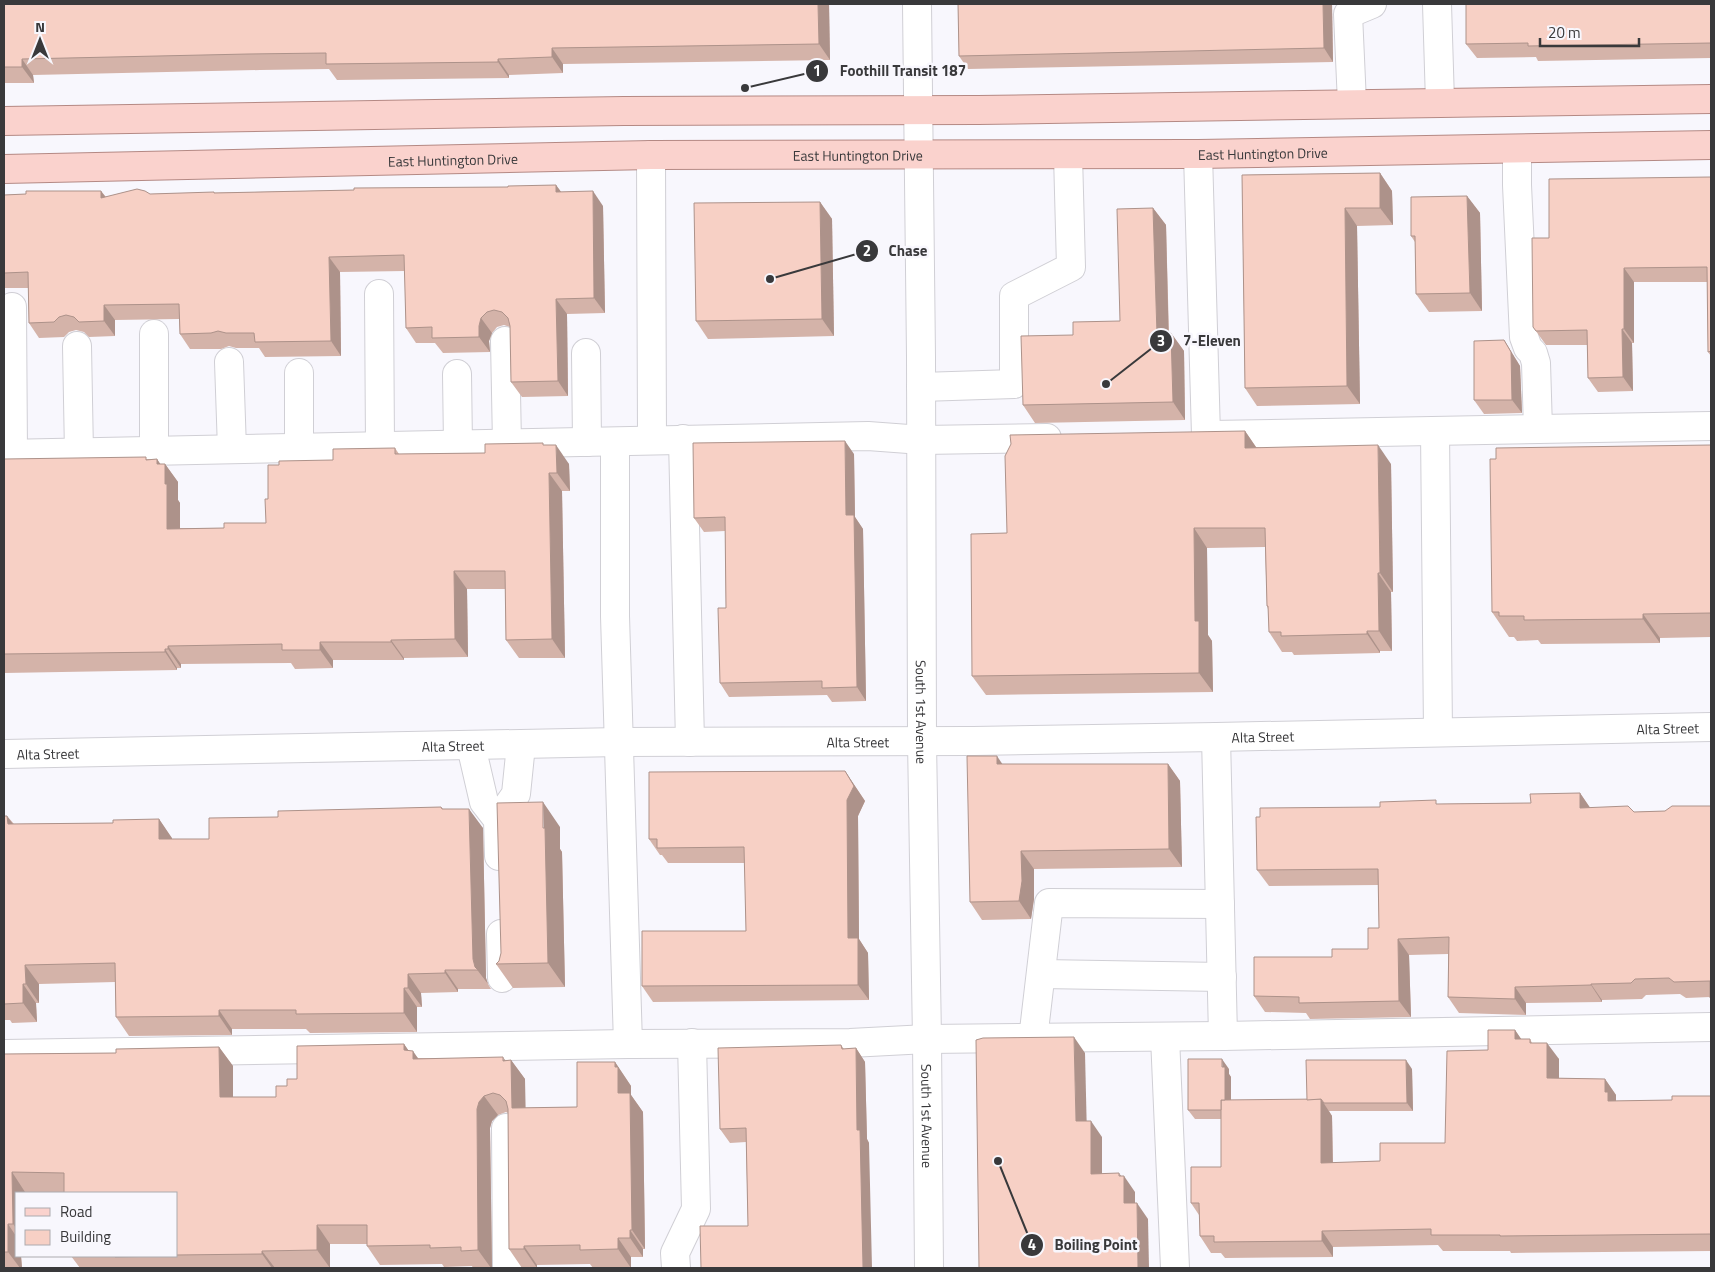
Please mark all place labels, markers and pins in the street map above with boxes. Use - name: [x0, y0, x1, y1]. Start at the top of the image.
- callout: Foothill Transit 187: [805, 56, 976, 86]
- callout: Chase: [854, 236, 938, 266]
- callout: 7-Eleven: [1149, 326, 1251, 356]
- callout: Boiling Point: [1020, 1230, 1148, 1260]

